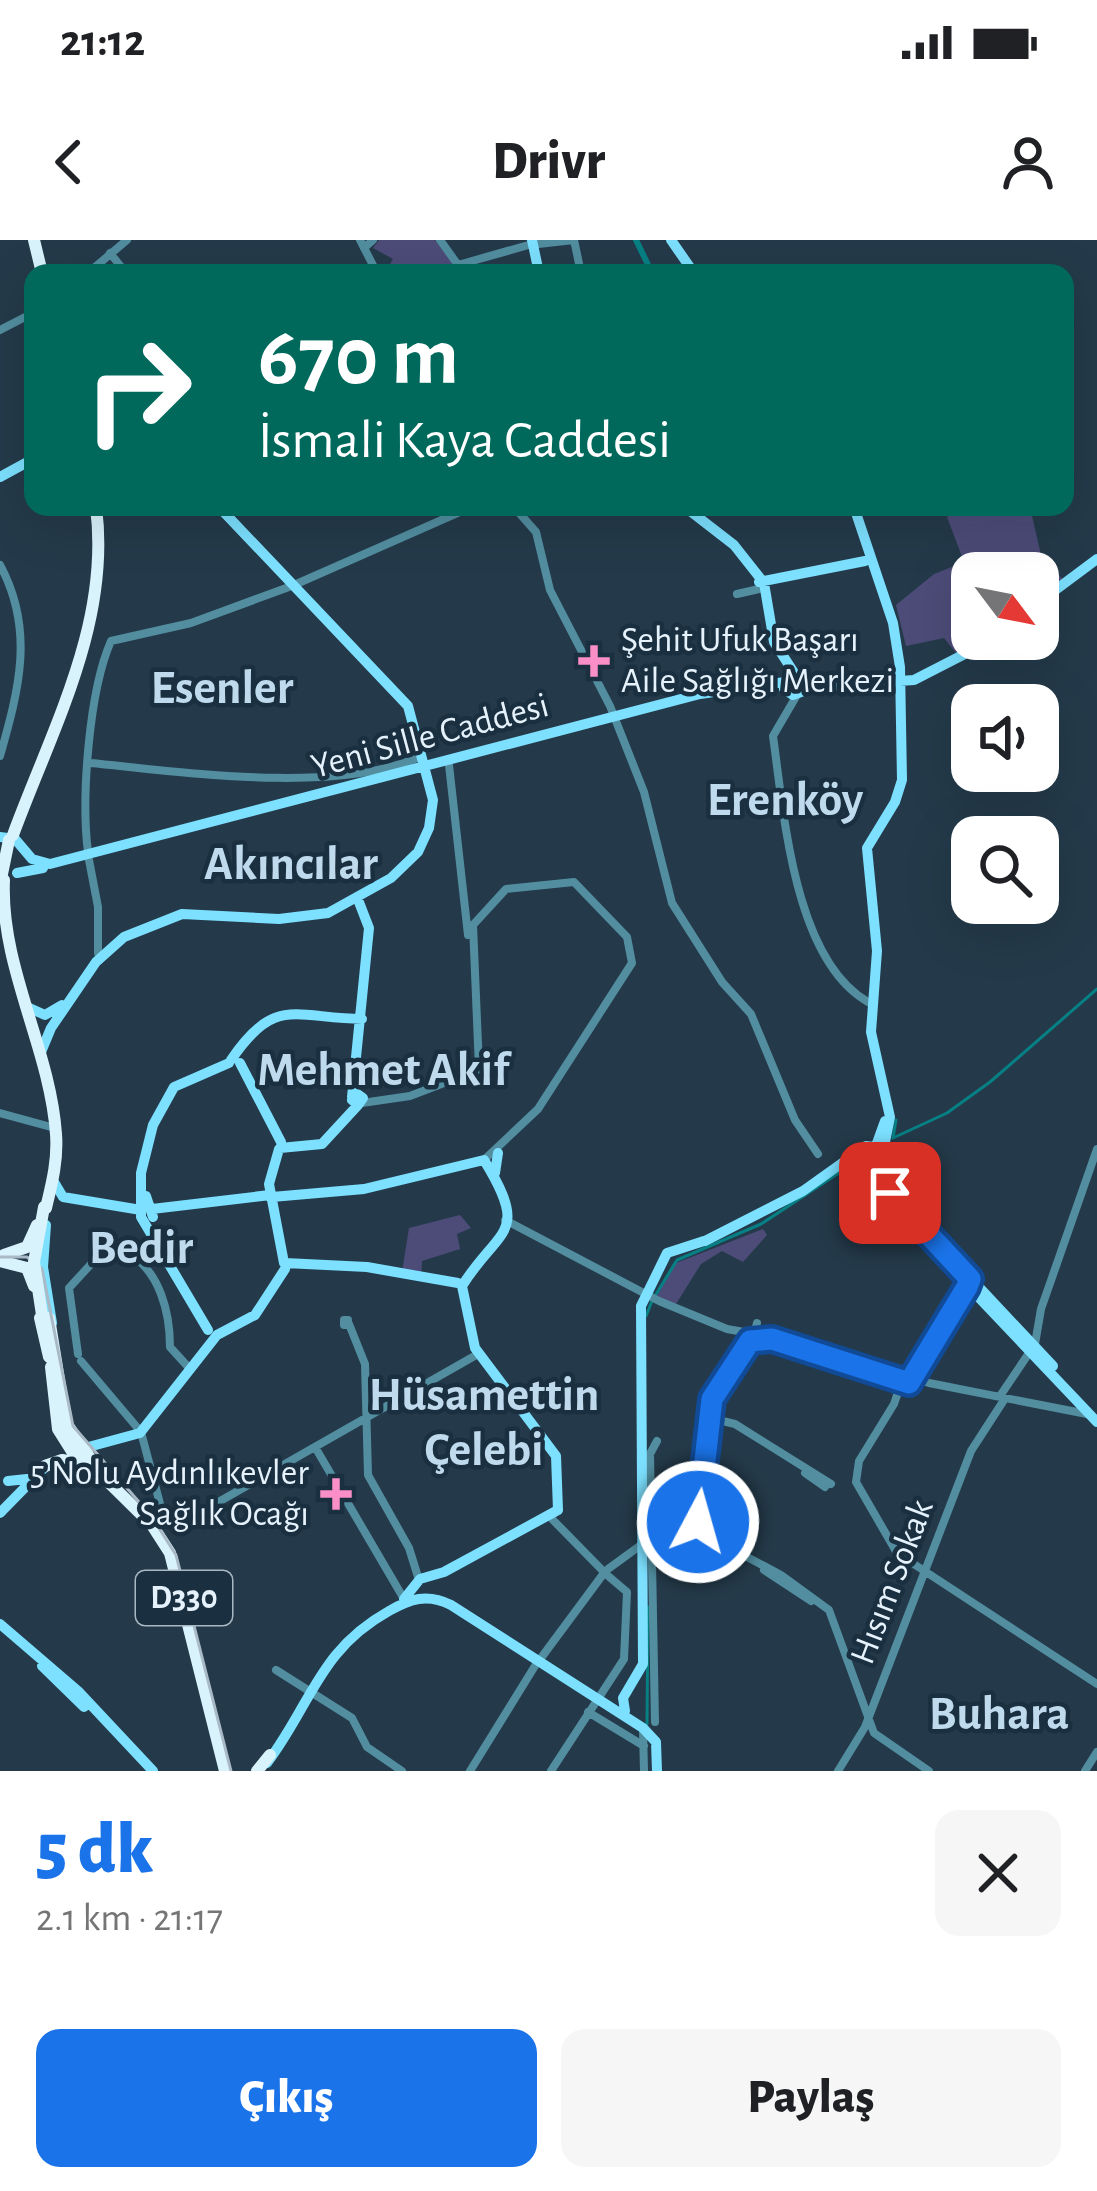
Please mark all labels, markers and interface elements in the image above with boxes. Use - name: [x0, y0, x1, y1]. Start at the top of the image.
- text: 21:12: [60, 19, 145, 64]
- icon: back: [36, 129, 102, 195]
- icon: person: [995, 129, 1061, 195]
- text: Drivr: [492, 135, 605, 189]
- icon: right: [60, 312, 216, 468]
- text: 670 m: [258, 316, 459, 400]
- text: İsmali Kaya Caddesi: [258, 414, 671, 468]
- north arrow: [951, 552, 1059, 660]
- map controls: [951, 552, 1059, 924]
- place label: Şehit Ufuk Başarı Aile Sağlığı Merkezi: [621, 622, 894, 699]
- marker: Şehit Ufuk Başarı Aile Sağlığı Merkezi: [578, 645, 610, 677]
- district label: Esenler: [151, 665, 294, 713]
- button: sound: [951, 684, 1059, 792]
- street label: Yeni Sille Caddesi: [308, 687, 552, 785]
- district label: Erenköy: [707, 777, 864, 825]
- button: search: [951, 816, 1059, 924]
- district label: Akıncılar: [204, 841, 378, 889]
- district label: Mehmet Akif: [257, 1047, 512, 1095]
- pin: [839, 1142, 941, 1244]
- icon: arrive: [857, 1160, 923, 1226]
- district label: Bedir: [89, 1225, 194, 1273]
- district label: Hüsamettin Çelebi: [369, 1372, 599, 1475]
- place label: 5 Nolu Aydınlıkevler Sağlık Ocağı: [30, 1455, 309, 1532]
- position arrow: [635, 1459, 761, 1585]
- marker: 5 Nolu Aydınlıkevler Sağlık Ocağı: [320, 1478, 352, 1510]
- street label: Hısım Sokak: [844, 1494, 940, 1669]
- road number: D330: [136, 1571, 232, 1625]
- district label: Buhara: [929, 1691, 1069, 1739]
- button: close: [935, 1810, 1061, 1936]
- text: 5 dk: [36, 1814, 153, 1886]
- text: 2.1 km · 21:17: [36, 1899, 223, 1938]
- button: Çıkış: [36, 2029, 537, 2167]
- button: Paylaş: [561, 2029, 1061, 2167]

